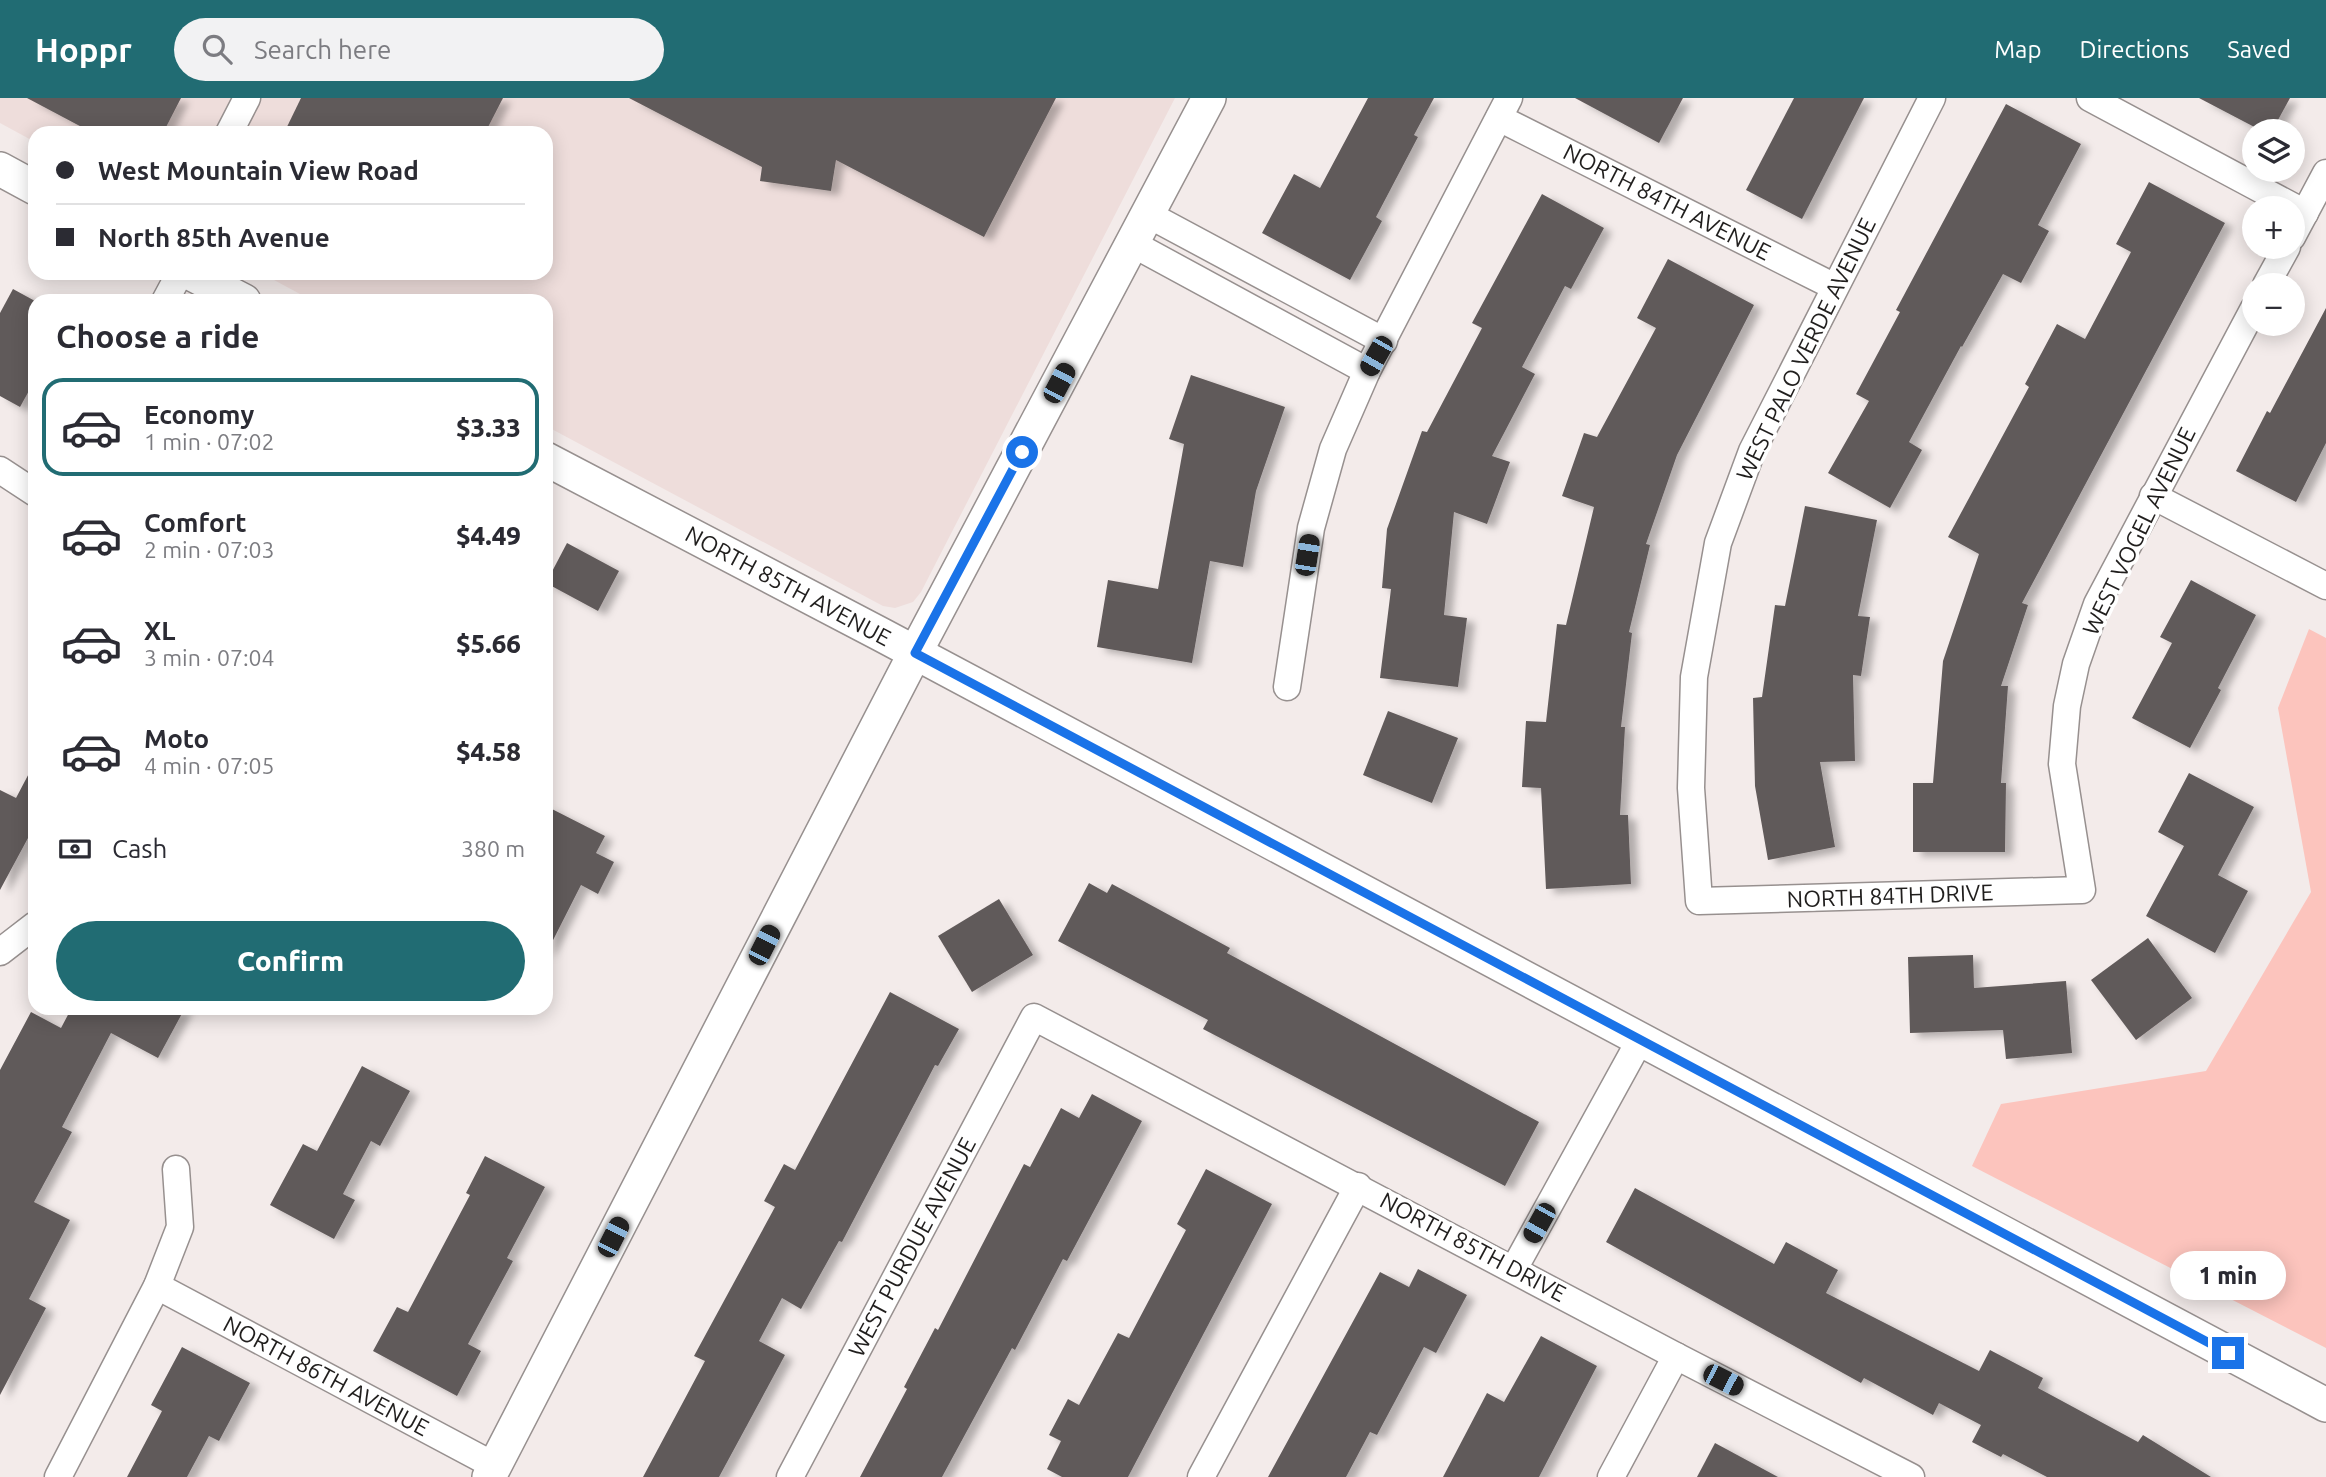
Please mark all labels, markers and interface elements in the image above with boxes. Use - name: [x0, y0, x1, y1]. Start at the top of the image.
- search box: [174, 18, 664, 81]
- icon: search: [198, 30, 236, 68]
- text: Hoppr: [35, 31, 132, 68]
- text: Search here: [254, 35, 391, 64]
- text: Map: [1994, 36, 2041, 63]
- text: Directions: [2079, 36, 2189, 63]
- text: Saved: [2227, 36, 2291, 63]
- map controls: [2242, 119, 2305, 336]
- button: layers: [2242, 119, 2305, 182]
- street label: NORTH 84TH AVENUE: [1560, 138, 1775, 265]
- text: West Mountain View Road: [98, 156, 419, 185]
- button: +: [2242, 196, 2305, 259]
- street label: WEST PALO VERDE AVENUE: [1731, 214, 1880, 484]
- text: North 85th Avenue: [98, 223, 330, 252]
- button: −: [2242, 273, 2305, 336]
- text: Choose a ride: [56, 318, 259, 354]
- car: [1357, 333, 1396, 379]
- car: [1040, 360, 1079, 406]
- icon: car: [60, 396, 123, 459]
- text: Economy: [144, 400, 254, 429]
- text: $3.33: [456, 413, 521, 442]
- street label: WEST VOGEL AVENUE: [2077, 423, 2200, 639]
- text: 1 min · 07:02: [144, 429, 275, 454]
- route start: [1006, 436, 1038, 468]
- icon: car: [60, 504, 123, 567]
- text: Comfort: [144, 508, 247, 537]
- text: $4.49: [456, 521, 521, 550]
- street label: NORTH 85TH AVENUE: [681, 521, 895, 650]
- car: [1294, 533, 1321, 577]
- text: 2 min · 07:03: [144, 537, 275, 562]
- icon: car: [60, 612, 123, 675]
- text: XL: [144, 616, 175, 645]
- text: $5.66: [456, 629, 521, 658]
- text: 3 min · 07:04: [144, 645, 275, 670]
- icon: car: [60, 720, 123, 783]
- text: Moto: [144, 724, 209, 753]
- text: $4.58: [456, 737, 521, 766]
- text: 4 min · 07:05: [144, 753, 275, 778]
- icon: cash: [56, 830, 94, 868]
- text: Cash: [112, 834, 167, 863]
- text: 380 m: [461, 836, 525, 861]
- street label: NORTH 84TH DRIVE: [1786, 879, 1994, 912]
- button: Confirm: [56, 921, 525, 1001]
- car: [746, 922, 783, 968]
- street label: WEST PURDUE AVENUE: [843, 1133, 980, 1361]
- street label: NORTH 85TH DRIVE: [1376, 1187, 1570, 1306]
- car: [1520, 1200, 1559, 1246]
- car: [595, 1214, 632, 1260]
- callout: 1 min: [2170, 1252, 2286, 1300]
- text: 1 min: [2199, 1263, 2257, 1288]
- street label: NORTH 86TH AVENUE: [219, 1311, 433, 1440]
- route end: [2212, 1337, 2244, 1369]
- car: [1700, 1361, 1747, 1399]

